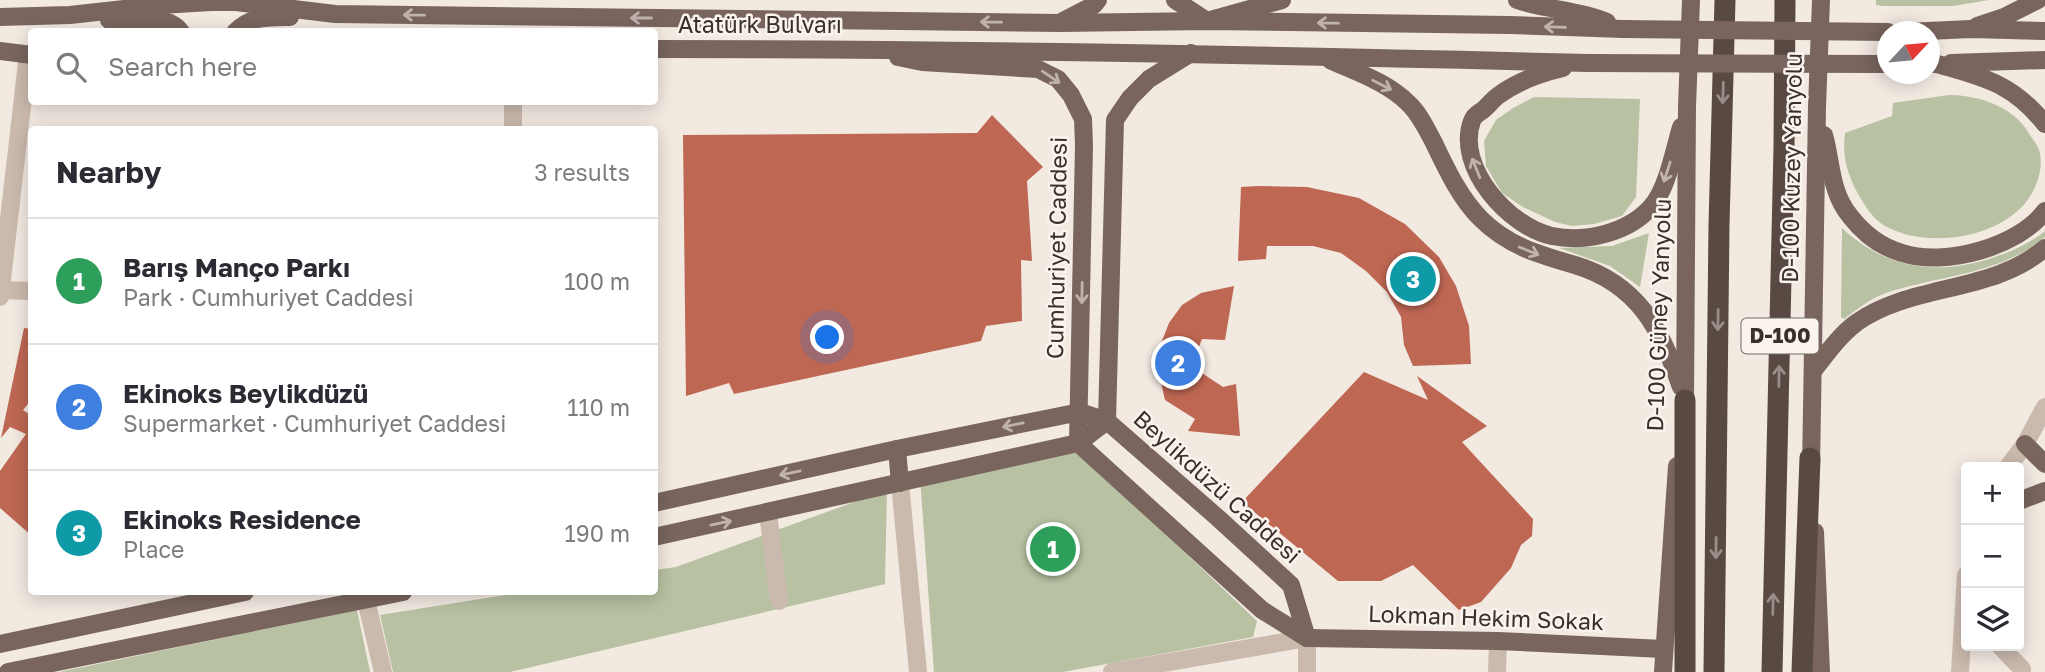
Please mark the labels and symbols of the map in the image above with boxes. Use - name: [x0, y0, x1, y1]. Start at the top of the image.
- one-way arrow: [403, 8, 426, 22]
- street label: Atatürk Bulvarı: [678, 10, 842, 38]
- one-way arrow: [630, 11, 653, 25]
- one-way arrow: [980, 15, 1003, 29]
- one-way arrow: [1316, 16, 1339, 30]
- one-way arrow: [1544, 20, 1567, 33]
- north arrow: [1877, 21, 1940, 84]
- street label: D-100 Kuzey Yanyolu: [1775, 53, 1807, 283]
- one-way arrow: [1041, 70, 1060, 84]
- one-way arrow: [1371, 78, 1392, 92]
- one-way arrow: [1716, 81, 1730, 104]
- street label: Cumhuriyet Caddesi: [1040, 137, 1072, 359]
- one-way arrow: [1468, 157, 1481, 179]
- one-way arrow: [1660, 161, 1672, 183]
- street label: D-100 Güney Yanyolu: [1640, 198, 1676, 432]
- one-way arrow: [1517, 245, 1539, 258]
- pin: 3: [1390, 253, 1436, 305]
- one-way arrow: [1075, 281, 1088, 304]
- one-way arrow: [1711, 308, 1725, 331]
- road number: D-100: [1742, 318, 1818, 354]
- your location: [810, 320, 844, 354]
- pin: 2: [1155, 337, 1201, 389]
- one-way arrow: [1772, 365, 1786, 388]
- street label: Beylikdüzü Caddesi: [1128, 404, 1307, 569]
- one-way arrow: [1002, 419, 1025, 433]
- one-way arrow: [780, 467, 802, 480]
- one-way arrow: [709, 515, 732, 529]
- pin: 1: [1030, 523, 1076, 575]
- one-way arrow: [1709, 536, 1723, 559]
- one-way arrow: [1767, 593, 1780, 616]
- street label: Lokman Hekim Sokak: [1367, 599, 1605, 635]

